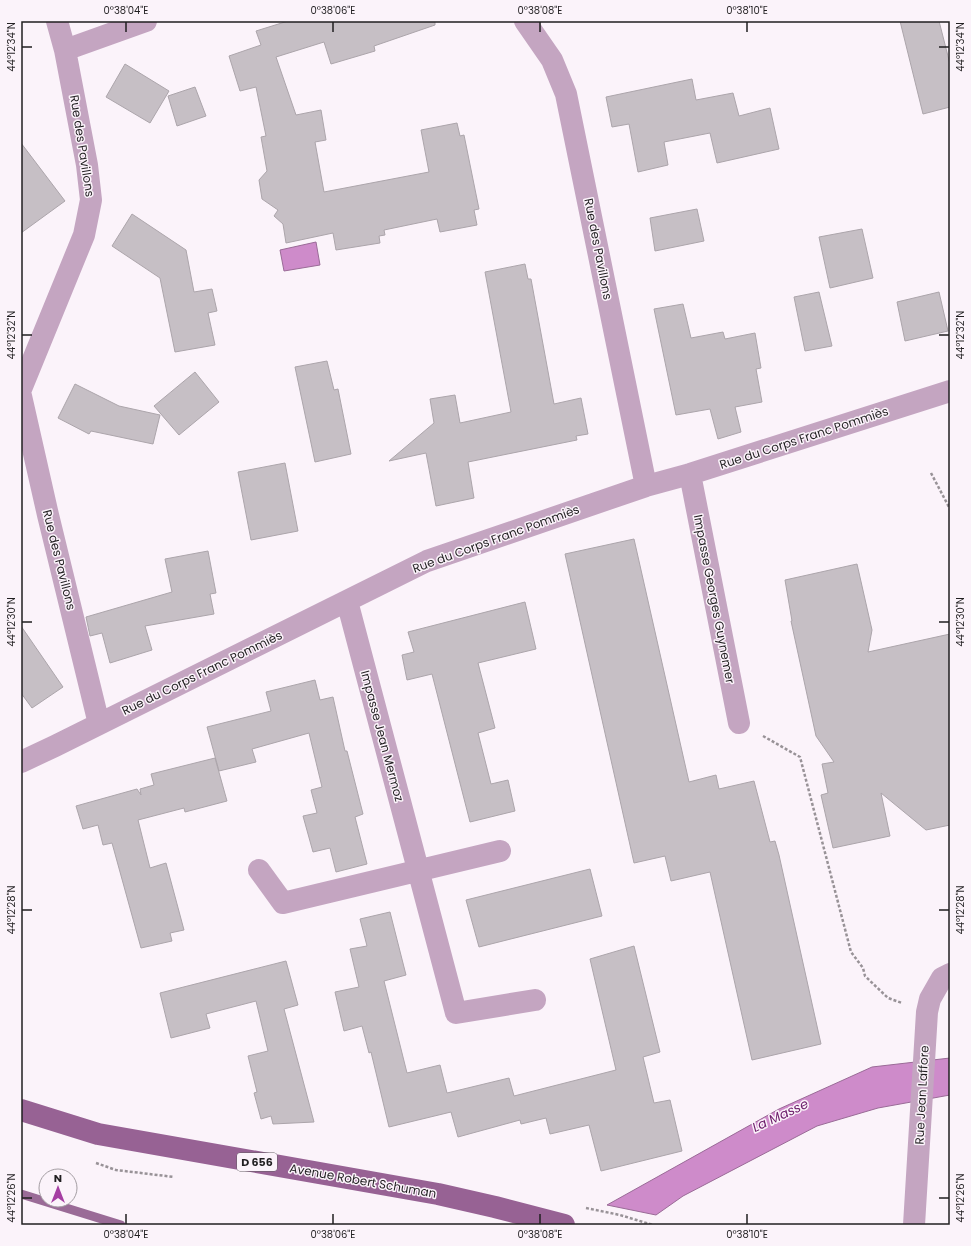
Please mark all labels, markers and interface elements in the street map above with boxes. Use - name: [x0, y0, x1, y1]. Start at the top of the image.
- text: 0°38'04"E: [104, 3, 148, 18]
- text: 0°38'06"E: [311, 3, 355, 18]
- text: 0°38'08"E: [518, 3, 562, 18]
- text: 0°38'10"E: [726, 3, 768, 18]
- text: 44°12'34"N: [4, 22, 19, 72]
- text: 44°12'34"N: [953, 22, 968, 72]
- street label: Rue des Pavillons: [66, 94, 99, 198]
- street label: Rue des Pavillons: [580, 197, 617, 301]
- text: 44°12'32"N: [4, 311, 19, 359]
- text: 44°12'32"N: [953, 311, 968, 359]
- street label: Rue du Corps Franc Pommiès: [717, 402, 890, 473]
- street label: Rue du Corps Franc Pommiès: [410, 500, 582, 577]
- street label: Rue des Pavillons: [39, 508, 80, 612]
- street label: Impasse Georges Guynemer: [690, 513, 739, 685]
- text: 44°12'30"N: [4, 597, 19, 647]
- text: 44°12'30"N: [953, 597, 968, 647]
- street label: Rue du Corps Franc Pommiès: [119, 626, 285, 719]
- street label: Impasse Jean Mermoz: [357, 668, 408, 803]
- text: 44°12'28"N: [4, 885, 19, 935]
- text: 44°12'28"N: [953, 885, 968, 935]
- street label: Rue Jean Laffore: [910, 1045, 933, 1145]
- water label: La Masse: [749, 1094, 811, 1137]
- road number: D 656: [237, 1153, 277, 1171]
- street label: Avenue Robert Schuman: [288, 1159, 438, 1202]
- north arrow: [38, 1168, 78, 1208]
- text: N: [54, 1170, 62, 1186]
- text: 44°12'26"N: [4, 1173, 19, 1223]
- text: 44°12'26"N: [953, 1173, 968, 1223]
- text: 0°38'04"E: [104, 1227, 148, 1242]
- text: 0°38'06"E: [311, 1227, 355, 1242]
- text: 0°38'08"E: [518, 1227, 562, 1242]
- text: 0°38'10"E: [726, 1227, 768, 1242]

